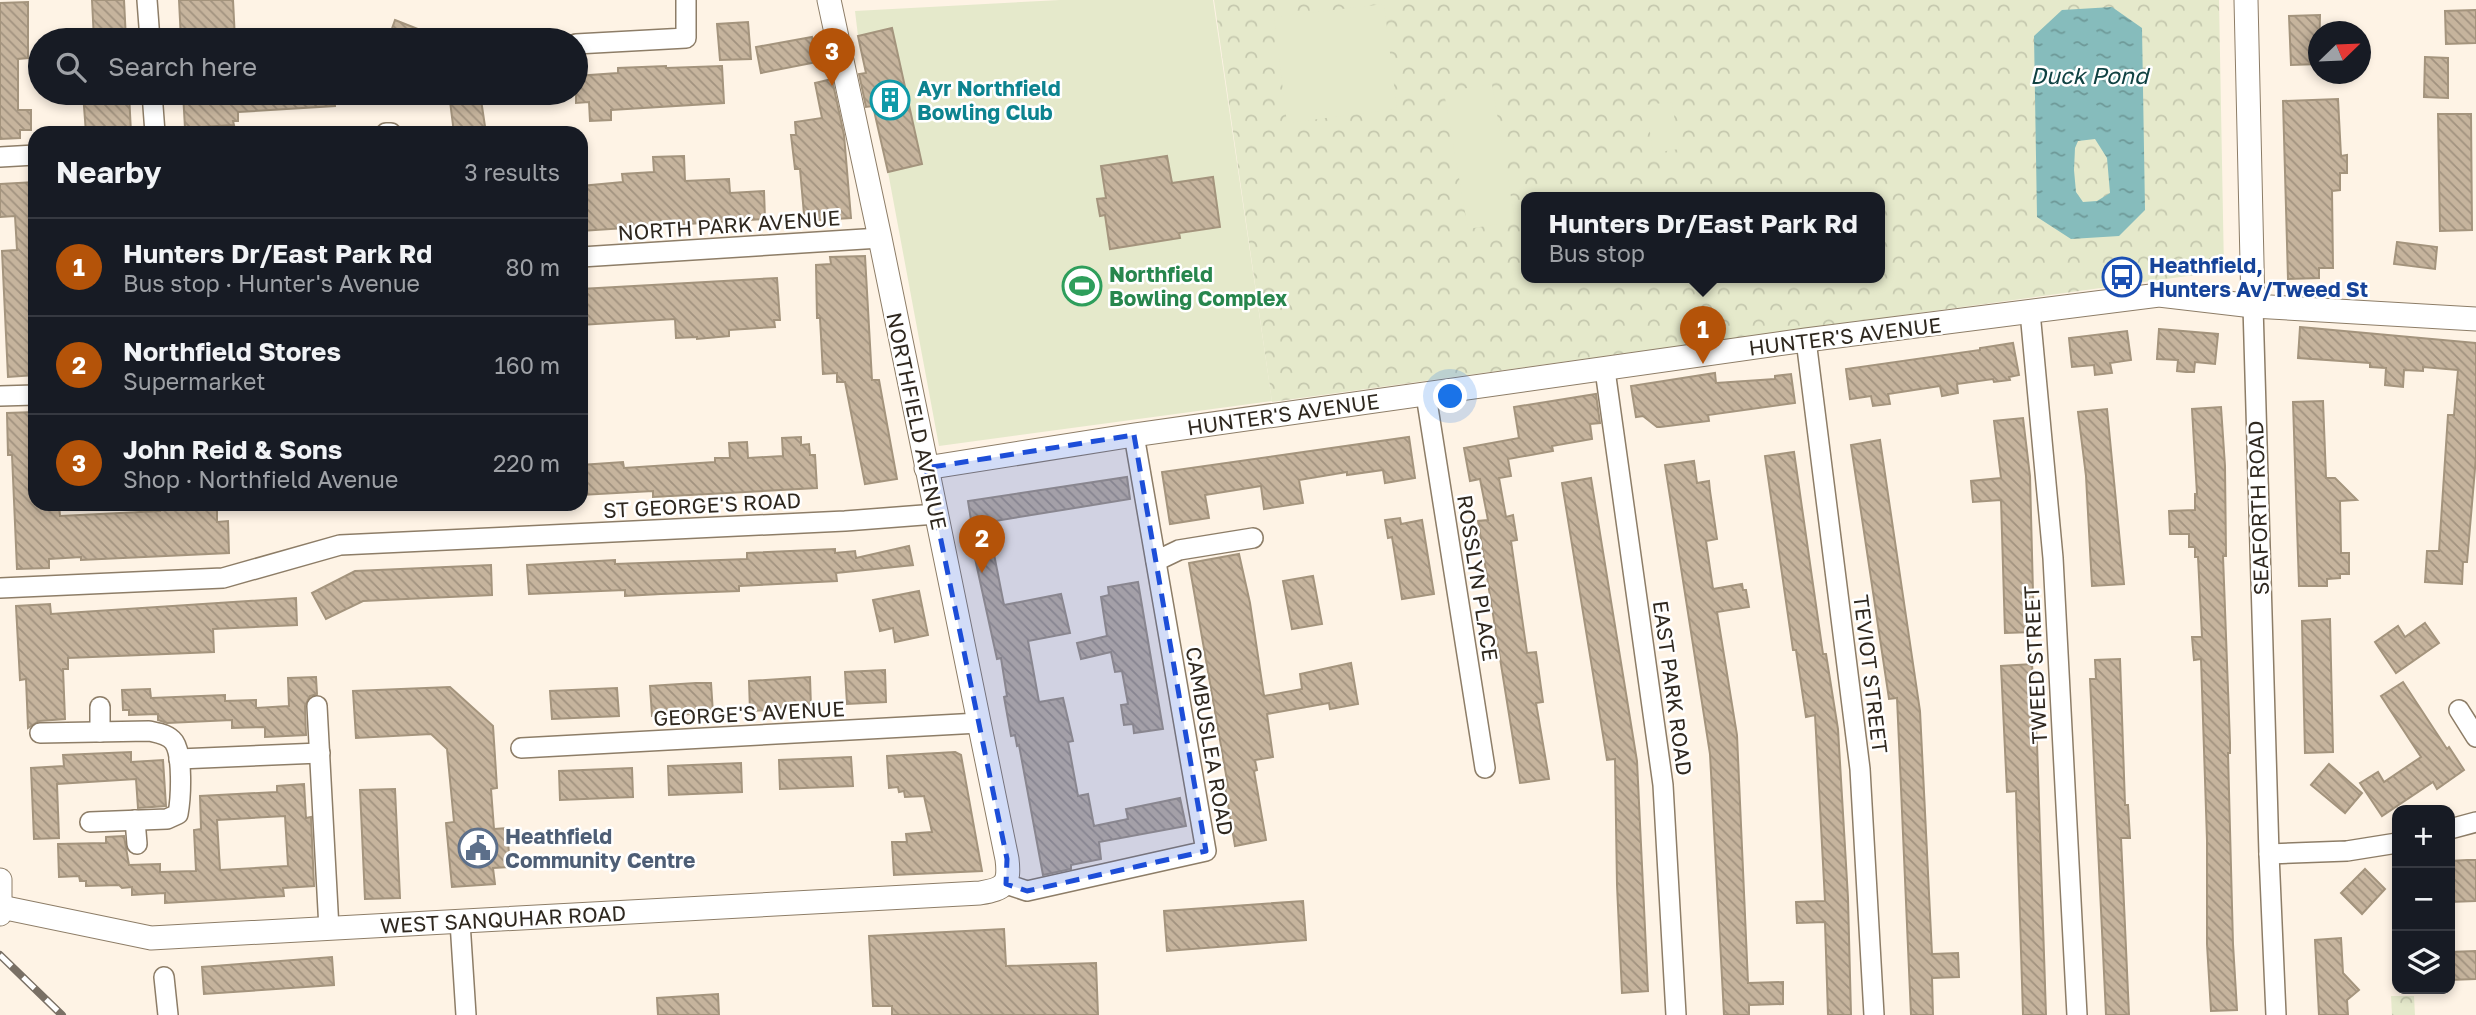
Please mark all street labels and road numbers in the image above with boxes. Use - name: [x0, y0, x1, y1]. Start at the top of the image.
- street label: NORTH PARK AVENUE: [617, 204, 841, 246]
- street label: NORTHFIELD AVENUE: [881, 310, 953, 532]
- street label: HUNTER'S AVENUE: [1747, 311, 1943, 361]
- street label: HUNTER'S AVENUE: [1185, 388, 1381, 440]
- street label: SEAFORTH ROAD: [2242, 420, 2274, 596]
- street label: ST GEORGE'S ROAD: [602, 487, 802, 523]
- street label: ROSSLYN PLACE: [1452, 493, 1504, 663]
- street label: TWEED STREET: [2018, 585, 2052, 745]
- street label: TEVIOT STREET: [1848, 593, 1894, 755]
- street label: EAST PARK ROAD: [1648, 599, 1698, 777]
- street label: CAMBUSLEA ROAD: [1181, 645, 1239, 837]
- street label: GEORGE'S AVENUE: [653, 695, 845, 731]
- street label: WEST SANQUHAR ROAD: [379, 900, 627, 938]

